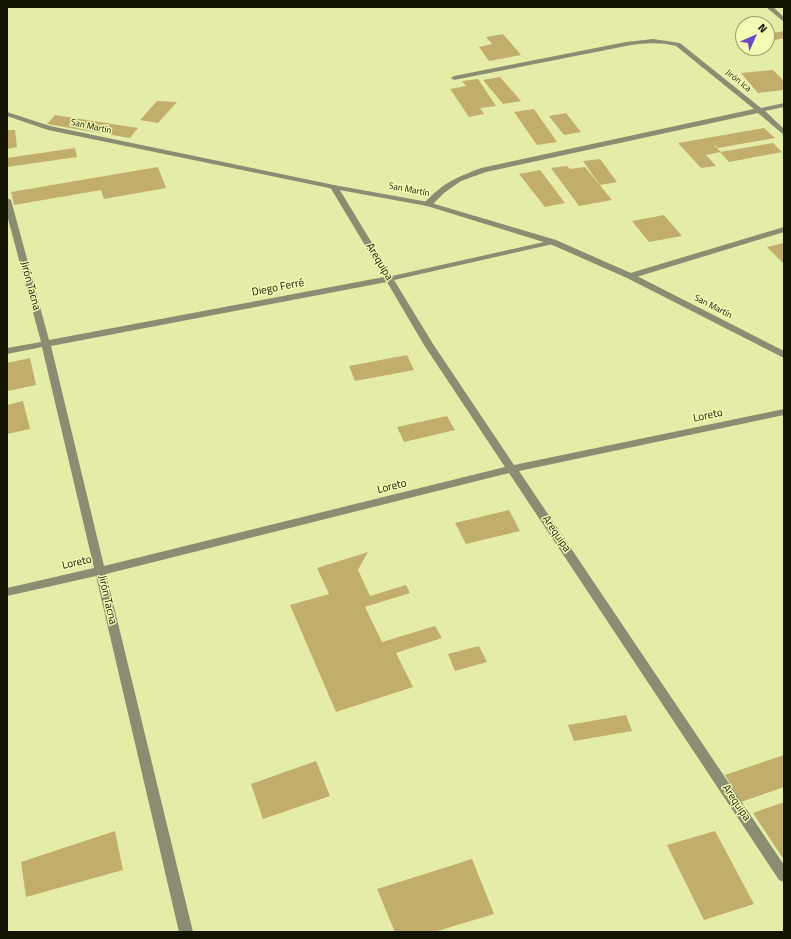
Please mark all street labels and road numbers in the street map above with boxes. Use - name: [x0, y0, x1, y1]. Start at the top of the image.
- street label: Jirón Ica: [723, 67, 753, 95]
- street label: San Martín: [70, 117, 112, 137]
- street label: San Martín: [388, 181, 430, 199]
- street label: Arequipa: [363, 241, 395, 283]
- street label: Jirón Tacna: [17, 260, 43, 312]
- street label: Diego Ferré: [251, 276, 305, 300]
- street label: San Martín: [692, 293, 734, 321]
- street label: Loreto: [692, 406, 724, 426]
- street label: Loreto: [376, 477, 408, 497]
- street label: Arequipa: [539, 513, 573, 555]
- street label: Loreto: [61, 553, 93, 573]
- street label: Jirón Tacna: [95, 574, 119, 626]
- street label: Arequipa: [719, 782, 753, 824]

